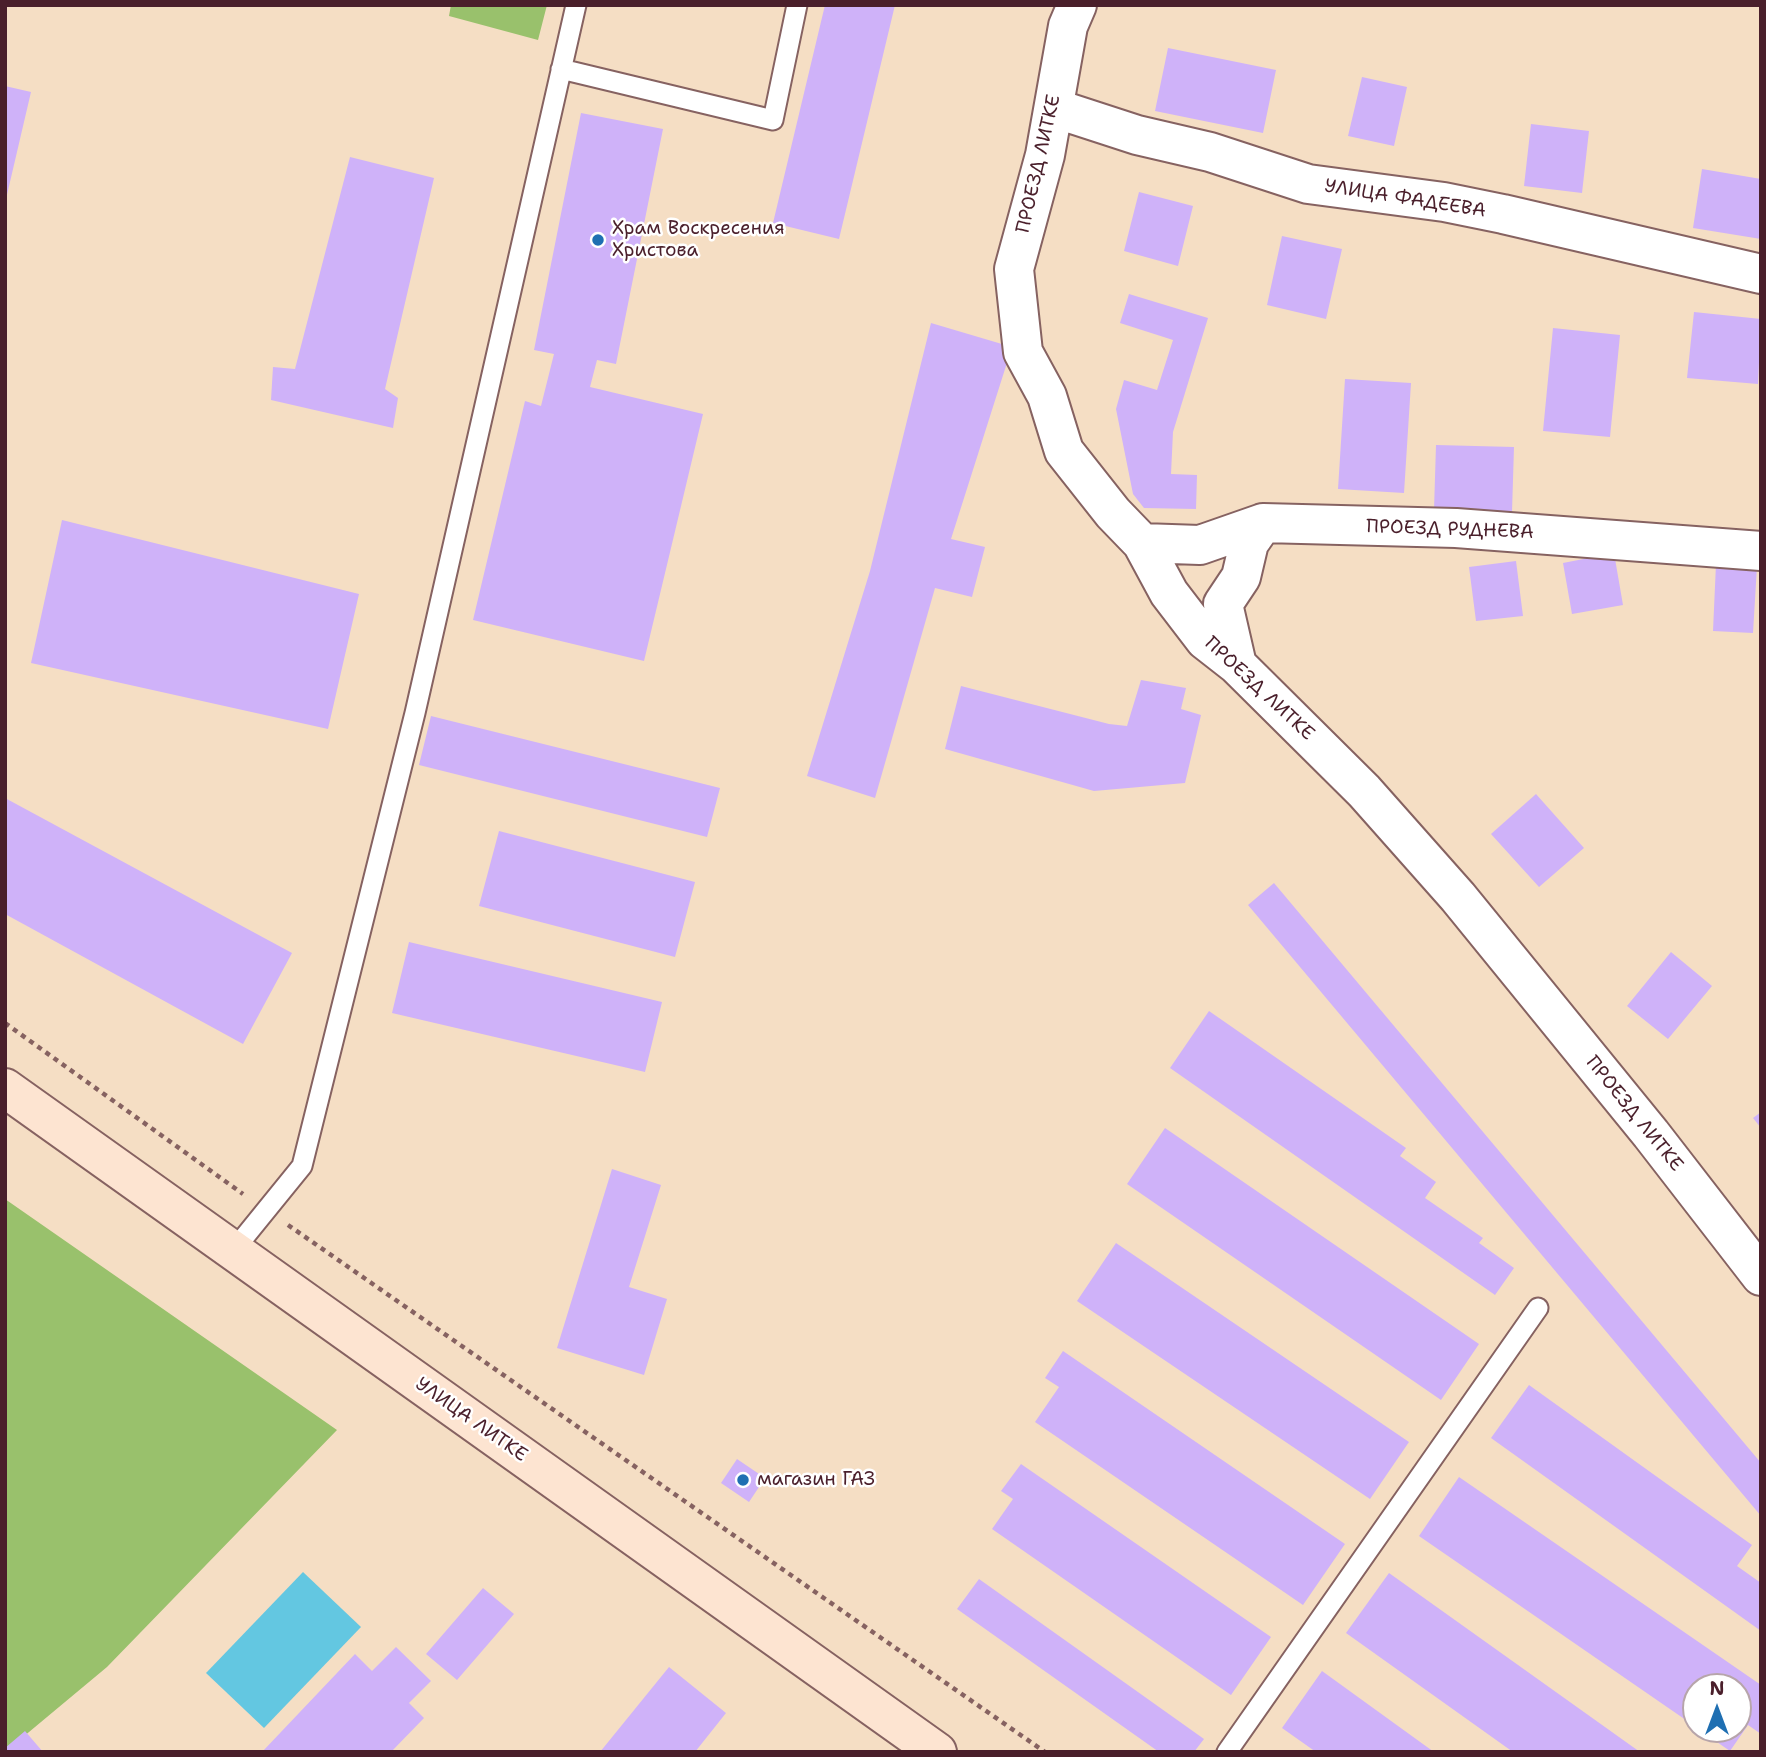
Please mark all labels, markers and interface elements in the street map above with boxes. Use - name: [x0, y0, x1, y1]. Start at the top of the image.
- street label: ПРОЕЗД ЛИТКЕ: [1012, 92, 1066, 236]
- street label: УЛИЦА ФАДЕЕВА: [1323, 175, 1487, 223]
- place label: Храм Воскресения Христова: [612, 218, 785, 262]
- marker: Храм Воскресения Христова: [590, 232, 606, 248]
- street label: ПРОЕЗД РУДНЕВА: [1366, 516, 1534, 544]
- street label: ПРОЕЗД ЛИТКЕ: [1199, 632, 1319, 746]
- street label: ПРОЕЗД ЛИТКЕ: [1581, 1052, 1687, 1176]
- street label: УЛИЦА ЛИТКЕ: [411, 1373, 531, 1467]
- place label: магазин ГАЗ: [757, 1469, 875, 1491]
- marker: магазин ГАЗ: [735, 1472, 751, 1488]
- north arrow: [1682, 1673, 1752, 1743]
- text: N: [1709, 1676, 1725, 1701]

